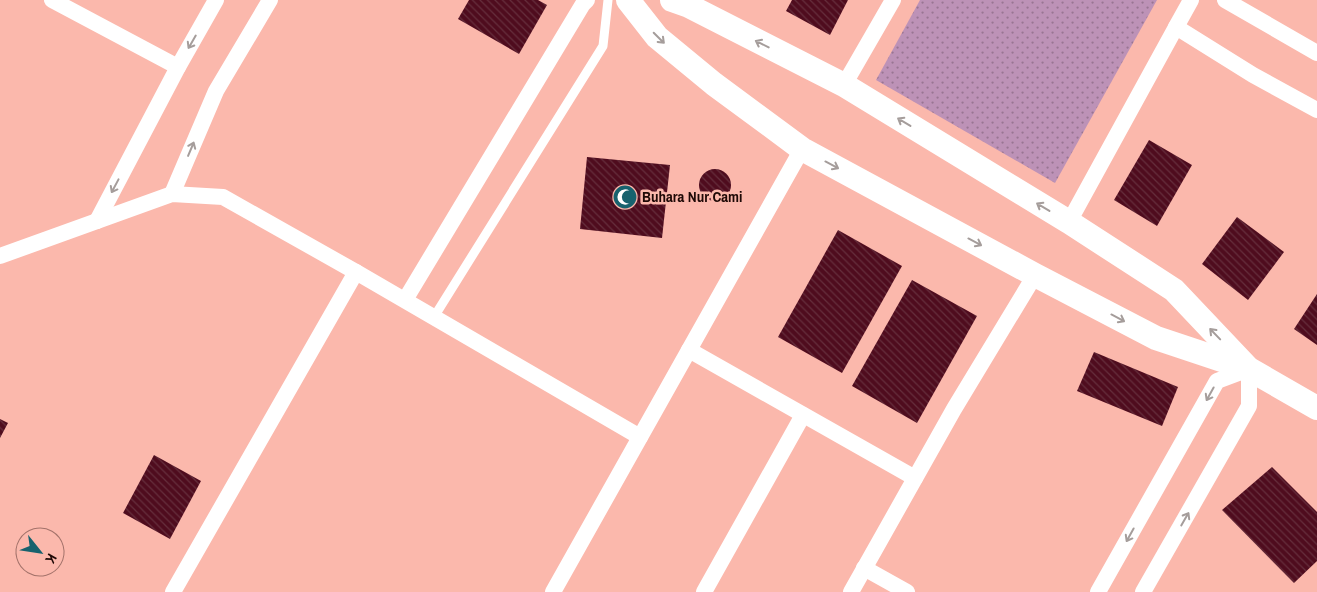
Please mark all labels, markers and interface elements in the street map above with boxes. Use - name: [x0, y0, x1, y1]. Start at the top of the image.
- one-way arrow: [653, 32, 665, 44]
- one-way arrow: [186, 35, 196, 49]
- one-way arrow: [755, 39, 770, 49]
- one-way arrow: [898, 117, 912, 127]
- one-way arrow: [187, 142, 197, 157]
- one-way arrow: [824, 160, 839, 170]
- one-way arrow: [110, 178, 120, 193]
- mosque icon: Buhara Nur Cami: [612, 184, 638, 210]
- place label: Buhara Nur Cami: [642, 186, 742, 207]
- one-way arrow: [1037, 201, 1051, 211]
- one-way arrow: [967, 238, 981, 248]
- one-way arrow: [1110, 314, 1125, 323]
- one-way arrow: [1209, 327, 1221, 340]
- one-way arrow: [1204, 386, 1214, 400]
- one-way arrow: [1180, 513, 1190, 527]
- north arrow: [15, 527, 65, 577]
- one-way arrow: [1124, 528, 1134, 542]
- text: K: [41, 550, 61, 567]

